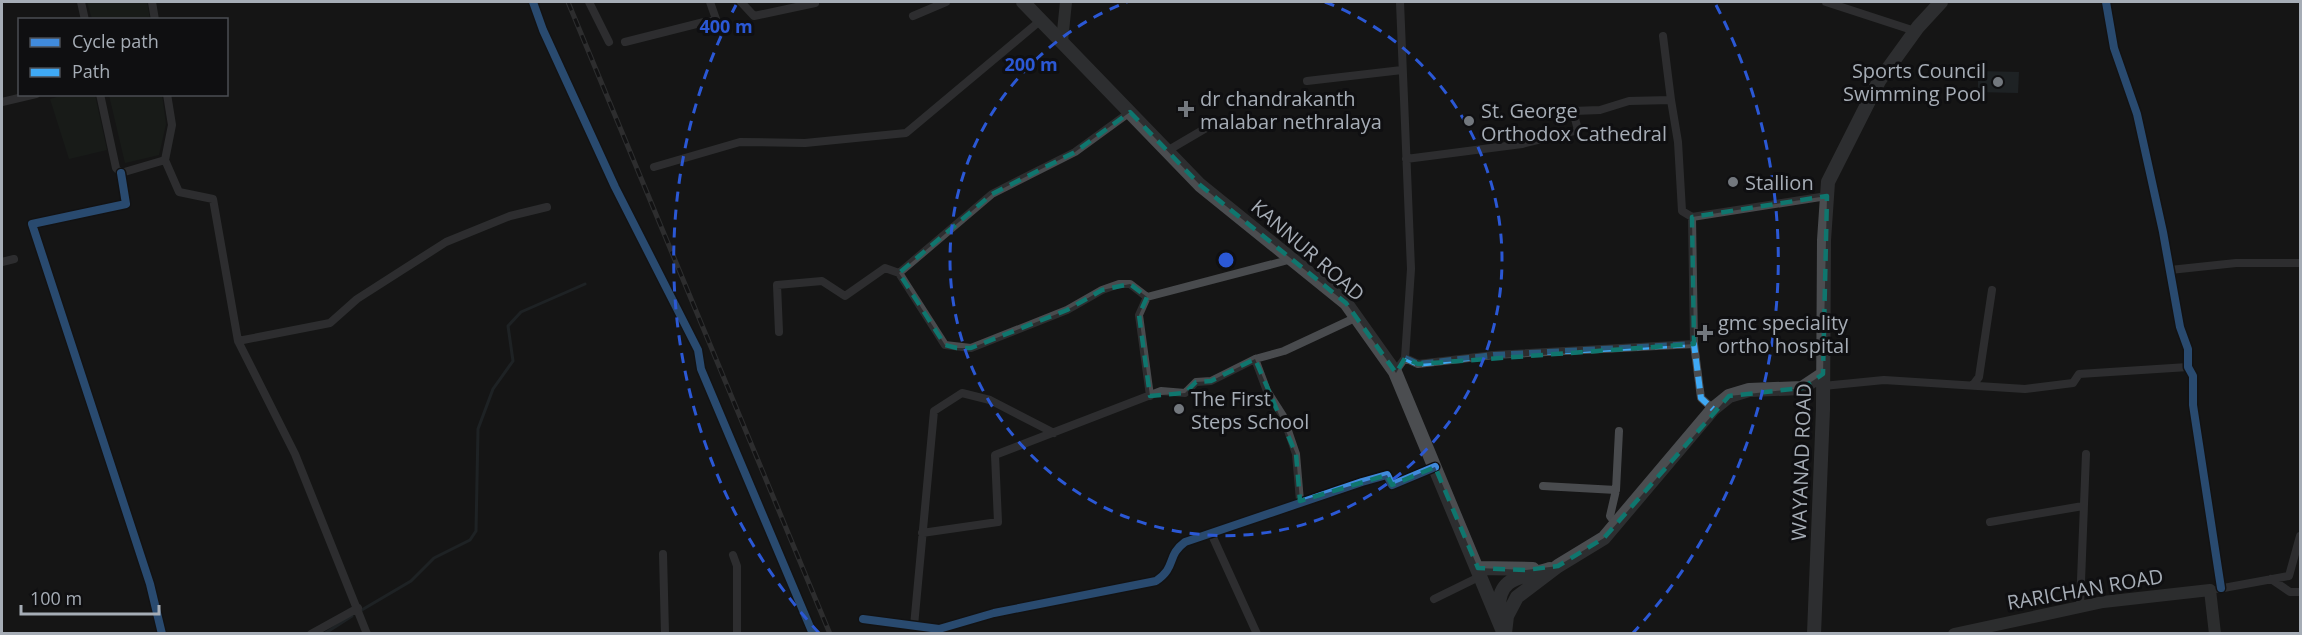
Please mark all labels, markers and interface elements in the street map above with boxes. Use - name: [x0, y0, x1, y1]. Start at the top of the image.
- text: 400 m: [699, 14, 753, 38]
- legend: [18, 18, 228, 96]
- text: Cycle path: [72, 29, 159, 53]
- text: 200 m: [1004, 52, 1058, 76]
- place label: Sports Council Swimming Pool: [1843, 57, 1986, 107]
- text: Path: [72, 59, 110, 83]
- marker: Sports Council Swimming Pool: [1991, 75, 2005, 89]
- place label: dr chandrakanth malabar nethralaya: [1200, 85, 1382, 135]
- place label: St. George Orthodox Cathedral: [1481, 97, 1667, 147]
- marker: dr chandrakanth malabar nethralaya: [1177, 100, 1195, 118]
- marker: St. George Orthodox Cathedral: [1462, 114, 1476, 128]
- place label: Stallion: [1745, 169, 1814, 196]
- marker: Stallion: [1726, 175, 1740, 189]
- street label: KANNUR ROAD: [1245, 193, 1371, 307]
- centre of rings: [1216, 250, 1236, 270]
- place label: gmc speciality ortho hospital: [1718, 309, 1849, 359]
- marker: gmc speciality ortho hospital: [1696, 324, 1714, 342]
- street label: WAYANAD ROAD: [1785, 383, 1817, 541]
- place label: The First Steps School: [1191, 385, 1309, 435]
- marker: The First Steps School: [1172, 402, 1186, 416]
- street label: RARICHAN ROAD: [2005, 562, 2165, 616]
- scale bar: [21, 578, 159, 616]
- text: 100 m: [30, 586, 82, 610]

